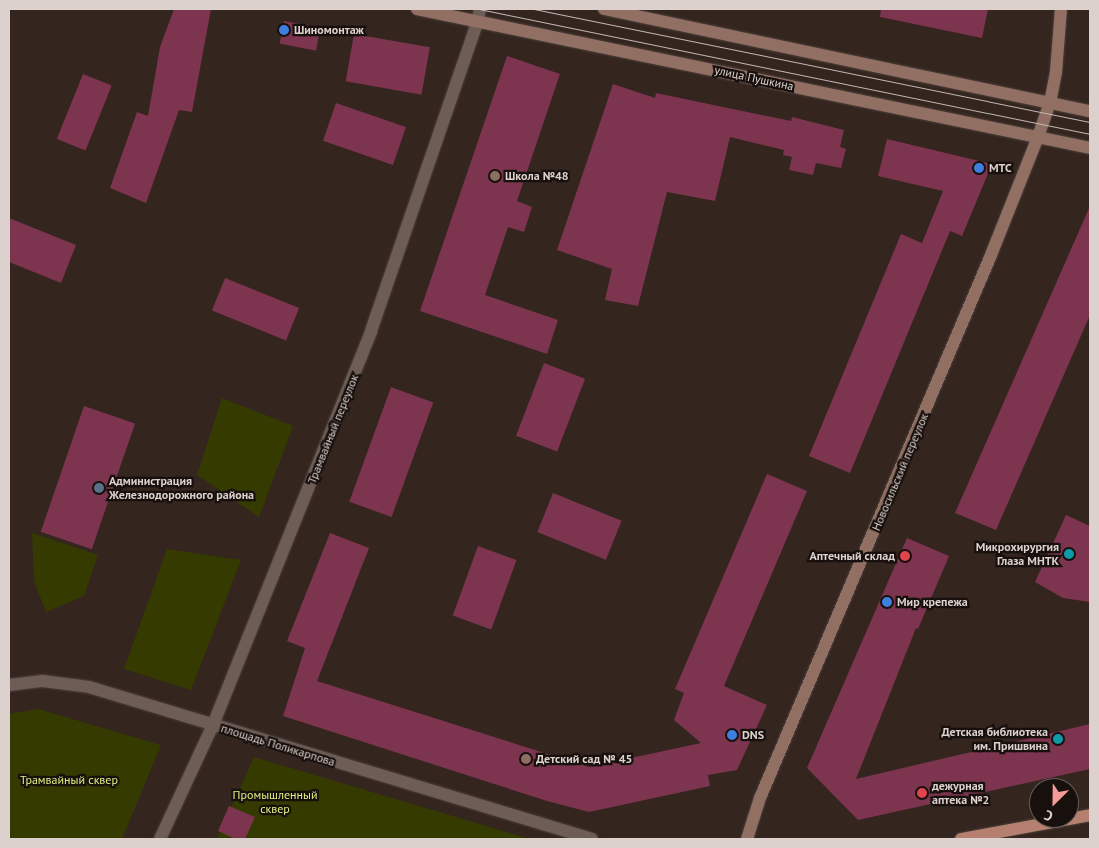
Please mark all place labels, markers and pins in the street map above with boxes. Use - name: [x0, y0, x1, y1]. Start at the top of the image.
- place label: Шиномонтаж: [294, 23, 364, 37]
- marker: Шиномонтаж: [278, 24, 290, 36]
- place label: МТС: [989, 161, 1012, 175]
- marker: МТС: [973, 162, 985, 174]
- place label: Школа №48: [505, 169, 569, 183]
- marker: Школа №48: [489, 170, 501, 182]
- place label: Администрация Железнодорожного района: [109, 474, 254, 502]
- marker: Администрация Железнодорожного района: [93, 482, 105, 494]
- place label: Микрохирургия Глаза МНТК: [976, 540, 1059, 568]
- marker: Микрохирургия Глаза МНТК: [1063, 548, 1075, 560]
- place label: Аптечный склад: [809, 549, 895, 563]
- marker: Аптечный склад: [899, 550, 911, 562]
- place label: Мир крепежа: [897, 595, 968, 609]
- marker: Мир крепежа: [881, 596, 893, 608]
- place label: Детская библиотека им. Пришвина: [941, 725, 1048, 753]
- place label: DNS: [742, 728, 764, 742]
- marker: DNS: [726, 729, 738, 741]
- marker: Детская библиотека им. Пришвина: [1052, 733, 1064, 745]
- place label: Детский сад № 45: [536, 752, 632, 766]
- marker: Детский сад № 45: [520, 753, 532, 765]
- place label: дежурная аптека №2: [932, 779, 989, 807]
- marker: дежурная аптека №2: [916, 787, 928, 799]

